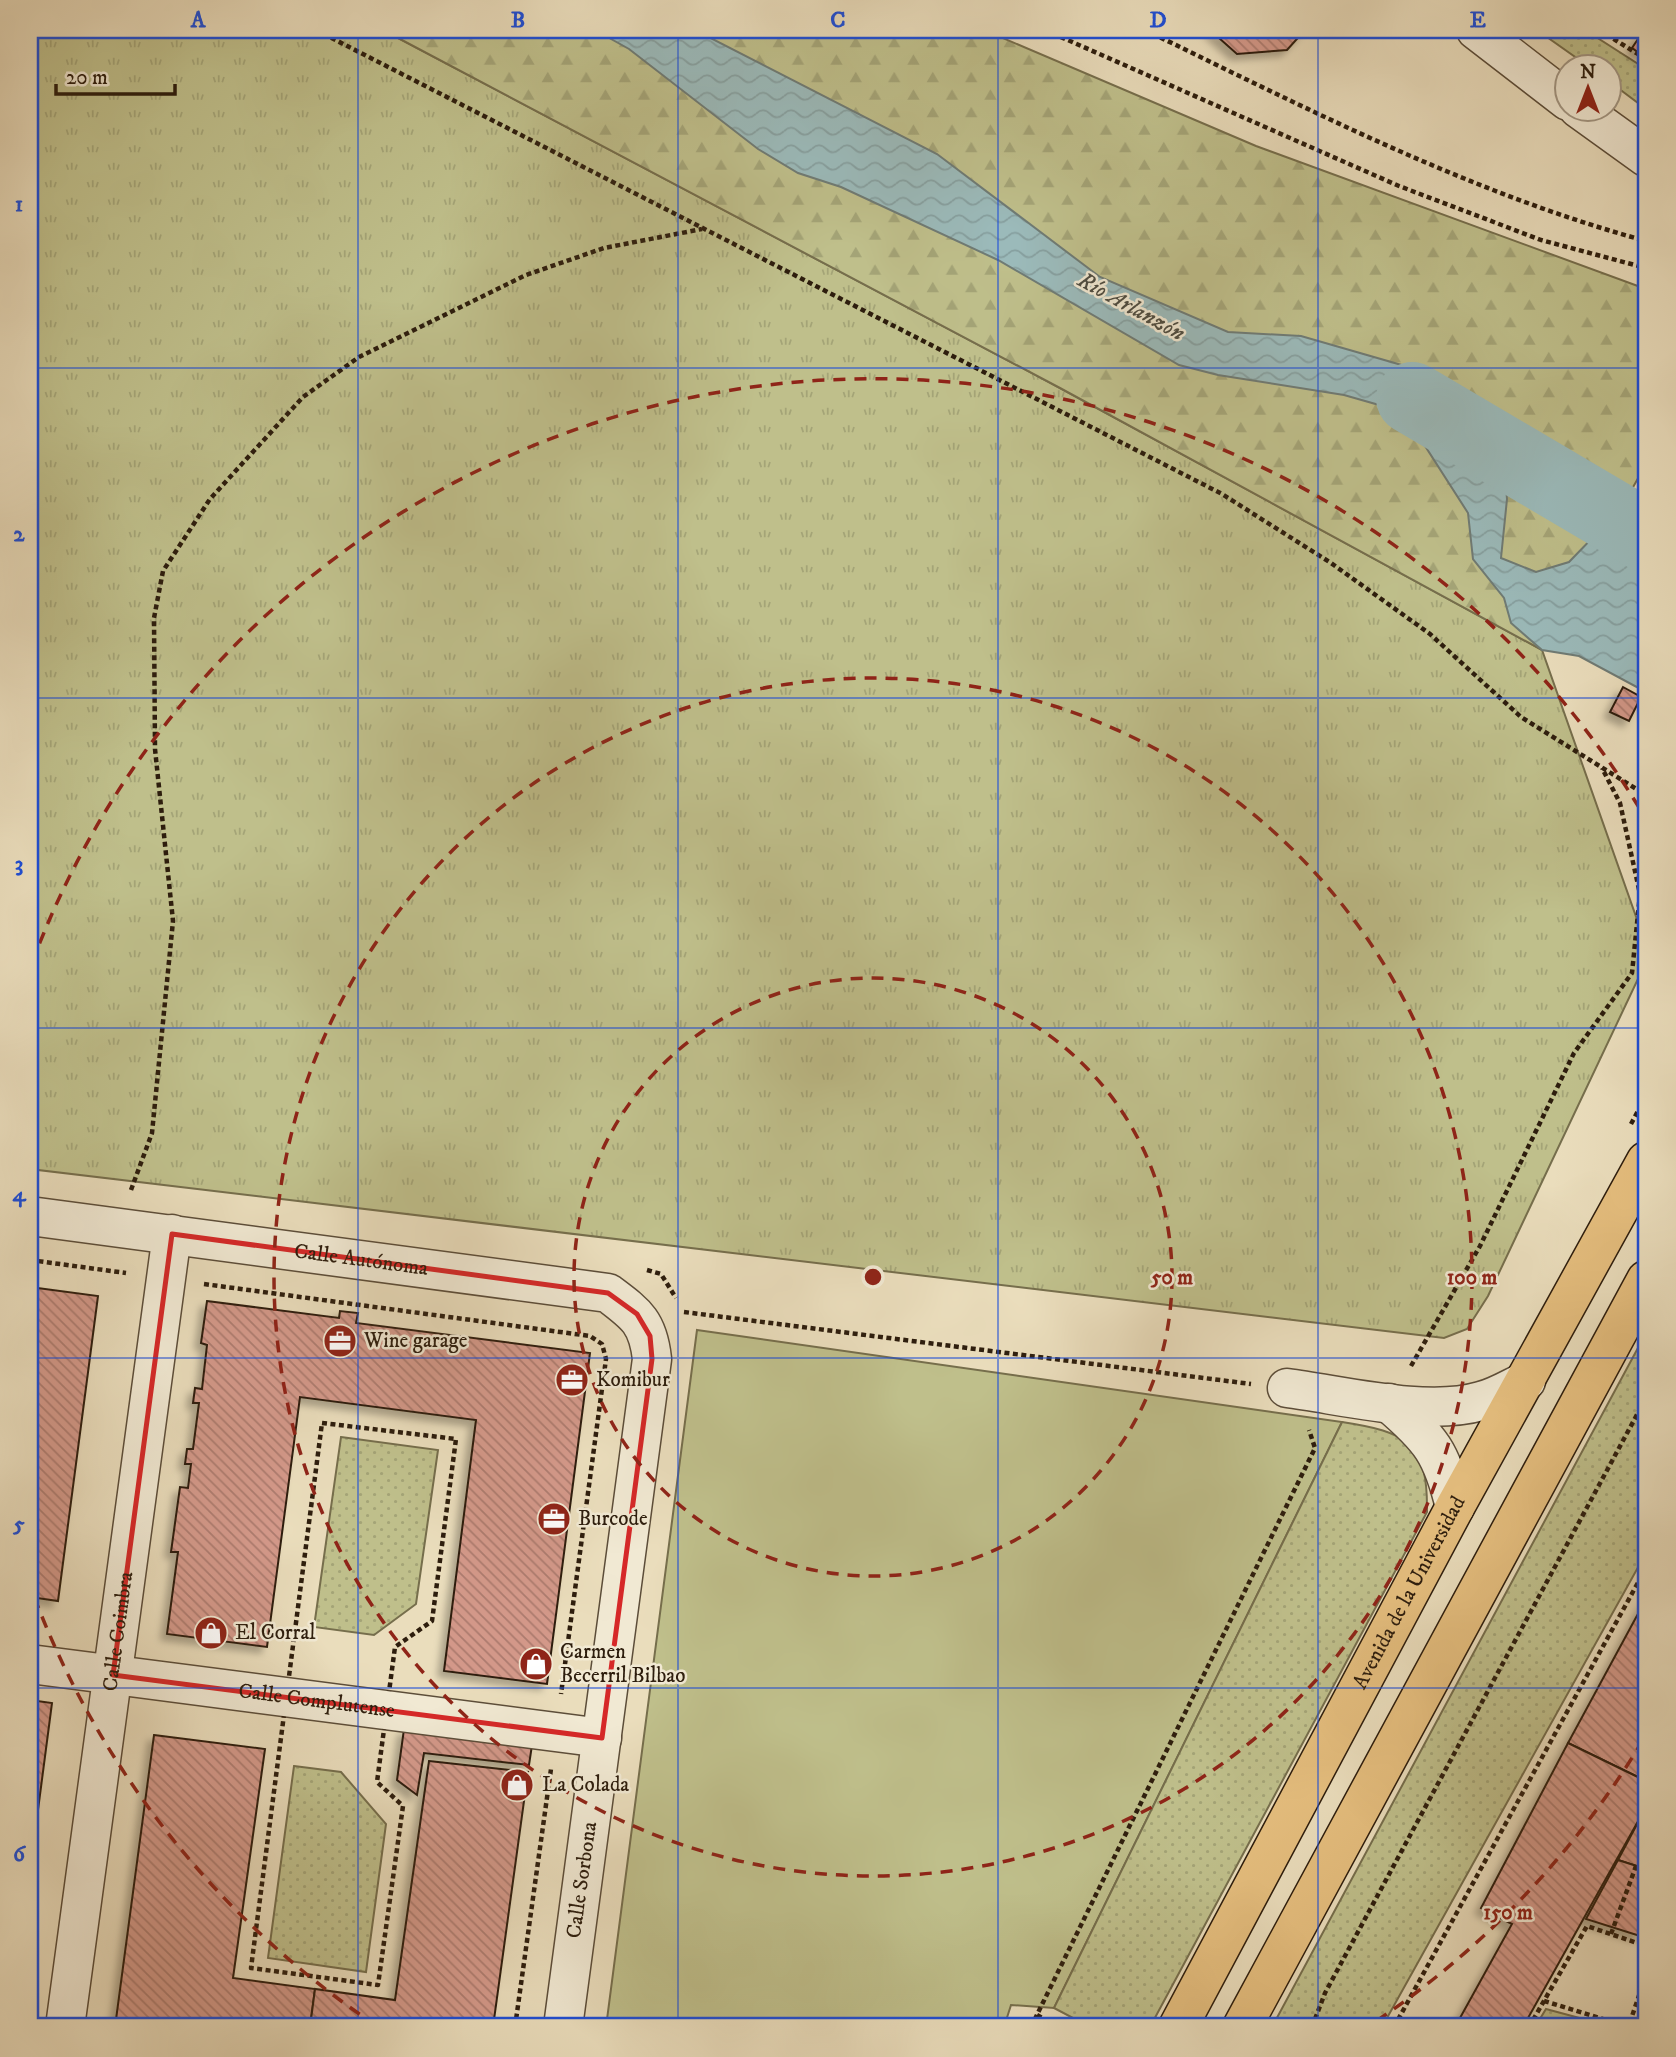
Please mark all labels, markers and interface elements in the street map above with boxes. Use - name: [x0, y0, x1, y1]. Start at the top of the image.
- text: A: [190, 6, 207, 35]
- text: B: [511, 6, 525, 35]
- text: C: [830, 6, 846, 35]
- text: D: [1149, 6, 1167, 35]
- text: E: [1470, 6, 1486, 35]
- scale bar: [56, 52, 175, 96]
- north arrow: [1554, 52, 1624, 122]
- text: N: [1580, 61, 1596, 84]
- text: 20 m: [66, 65, 108, 91]
- text: 1: [15, 190, 23, 219]
- water label: Río Arlanzón: [1072, 265, 1190, 348]
- text: 2: [13, 520, 25, 549]
- text: 3: [15, 850, 23, 879]
- text: 4: [12, 1180, 27, 1209]
- street label: Calle Autónoma: [292, 1238, 430, 1282]
- centre of rings: [861, 1265, 885, 1289]
- text: 50 m: [1150, 1265, 1193, 1291]
- text: 100 m: [1447, 1265, 1497, 1291]
- office icon: Wine garage: [321, 1322, 359, 1360]
- place label: Wine garage: [363, 1328, 468, 1354]
- office icon: Komibur: [553, 1361, 591, 1399]
- place label: Komibur: [596, 1367, 670, 1393]
- street label: Avenida de la Universidad: [1347, 1491, 1472, 1694]
- office icon: Burcode: [535, 1500, 573, 1538]
- place label: Burcode: [578, 1506, 648, 1532]
- text: 5: [12, 1510, 25, 1539]
- street label: Calle Coimbra: [97, 1570, 139, 1693]
- shop icon: El Corral: [192, 1614, 230, 1652]
- place label: El Corral: [235, 1620, 316, 1646]
- place label: Carmen Becerril Bilbao: [560, 1639, 685, 1689]
- shop icon: Carmen Becerril Bilbao: [517, 1645, 555, 1683]
- street label: Calle Complutense: [237, 1678, 397, 1724]
- shop icon: La Colada: [498, 1766, 536, 1804]
- place label: La Colada: [542, 1772, 629, 1798]
- street label: Calle Sorbona: [561, 1820, 603, 1940]
- text: 6: [13, 1840, 27, 1869]
- text: 150 m: [1483, 1900, 1533, 1926]

